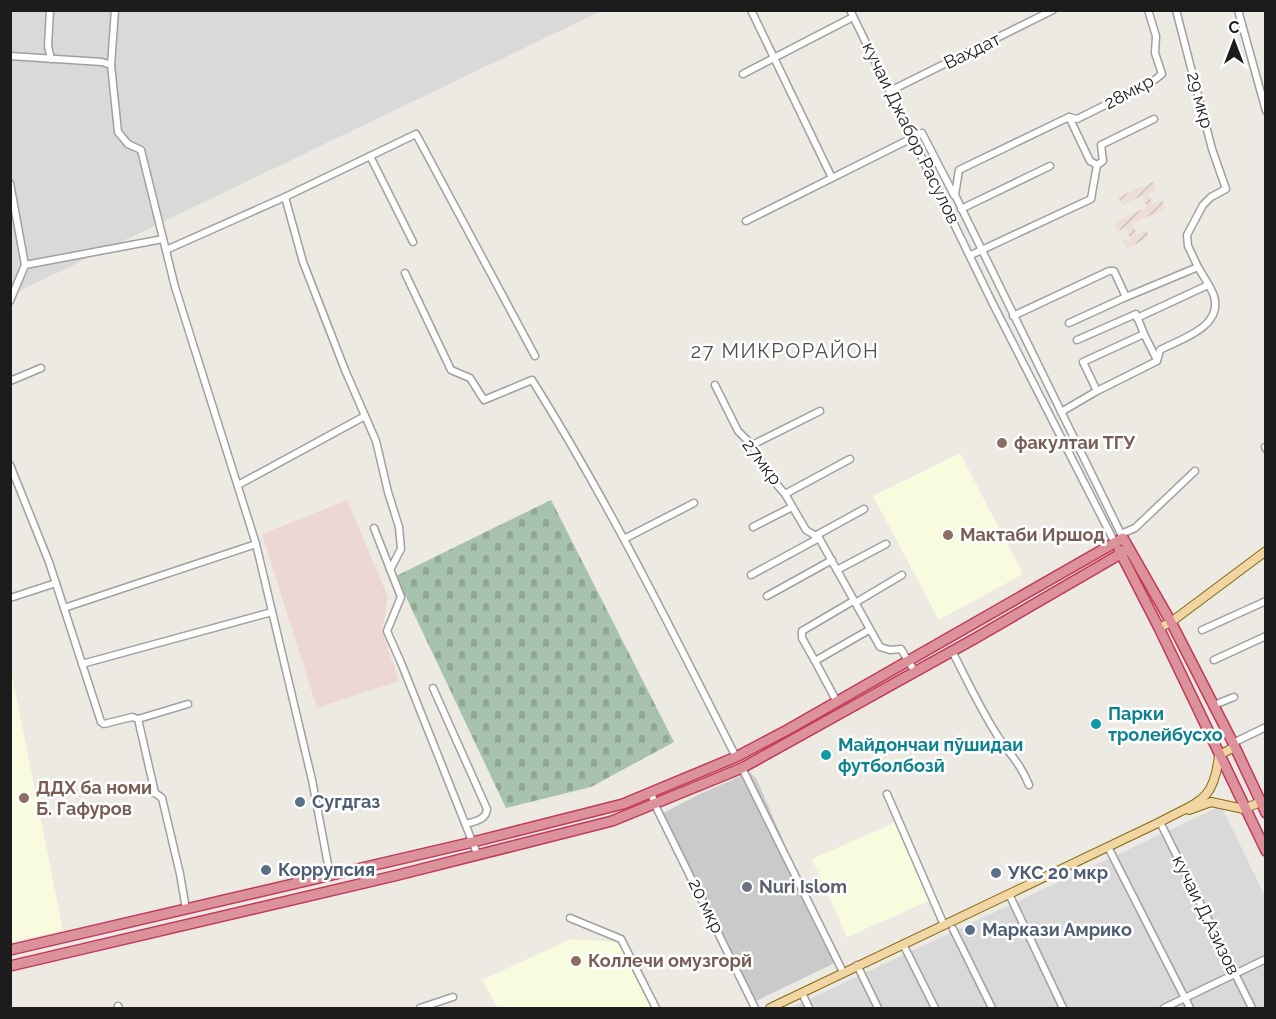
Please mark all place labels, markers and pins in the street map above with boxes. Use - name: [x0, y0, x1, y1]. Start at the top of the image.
- place label: факултаи ТГУ: [1014, 432, 1135, 453]
- marker: факултаи ТГУ: [995, 436, 1009, 450]
- place label: Мактаби Иршод: [960, 524, 1105, 545]
- marker: Мактаби Иршод: [941, 528, 955, 542]
- place label: Парки тролейбусхо: [1108, 703, 1223, 745]
- marker: Парки тролейбусхо: [1089, 717, 1103, 731]
- place label: Майдончаи пӯшидаи футболбозӣ: [838, 734, 1023, 776]
- marker: Майдончаи пӯшидаи футболбозӣ: [819, 748, 833, 762]
- place label: ДДХ ба номи Б. Гафуров: [36, 777, 152, 819]
- marker: ДДХ ба номи Б. Гафуров: [17, 791, 31, 805]
- place label: Сугдгаз: [312, 791, 380, 812]
- marker: Сугдгаз: [293, 795, 307, 809]
- place label: Коррупсия: [278, 859, 375, 880]
- place label: УКС 20 мкр: [1007, 862, 1108, 883]
- marker: Коррупсия: [259, 863, 273, 877]
- marker: УКС 20 мкр: [989, 866, 1003, 880]
- place label: Nuri Islom: [759, 876, 847, 897]
- marker: Nuri Islom: [740, 880, 754, 894]
- place label: Маркази Амрико: [982, 919, 1132, 940]
- marker: Маркази Амрико: [963, 923, 977, 937]
- place label: Коллечи омузгорй: [588, 950, 752, 971]
- marker: Коллечи омузгорй: [569, 954, 583, 968]

